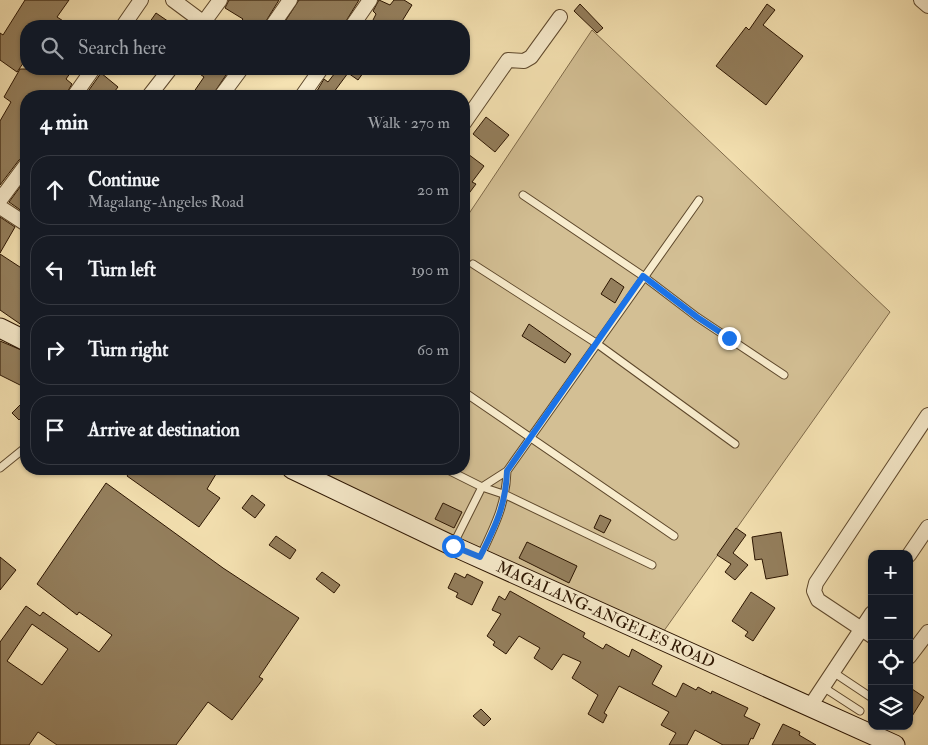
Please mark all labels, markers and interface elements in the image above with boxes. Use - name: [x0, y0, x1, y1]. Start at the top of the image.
- search box: [20, 20, 470, 75]
- icon: search: [38, 34, 66, 62]
- text: Search here: [78, 36, 166, 60]
- text: 4 min: [40, 109, 88, 136]
- text: Walk · 270 m: [368, 113, 450, 133]
- text: Continue: [88, 168, 159, 192]
- icon: ahead: [41, 176, 69, 204]
- text: 20 m: [417, 180, 449, 200]
- text: Magalang-Angeles Road: [88, 192, 244, 212]
- icon: left: [41, 256, 69, 284]
- text: Turn left: [88, 258, 156, 282]
- text: 190 m: [411, 260, 449, 280]
- route end: [718, 327, 741, 350]
- icon: right: [41, 336, 69, 364]
- text: Turn right: [88, 338, 168, 362]
- text: 60 m: [417, 340, 449, 360]
- icon: arrive: [41, 416, 69, 444]
- text: Arrive at destination: [88, 418, 240, 442]
- route start: [442, 535, 465, 558]
- map controls: [868, 550, 913, 730]
- button: +: [868, 550, 913, 595]
- street label: MAGALANG-ANGELES ROAD: [493, 557, 718, 673]
- button: −: [868, 595, 913, 640]
- button: locate: [868, 640, 913, 685]
- button: layers: [868, 685, 913, 730]

